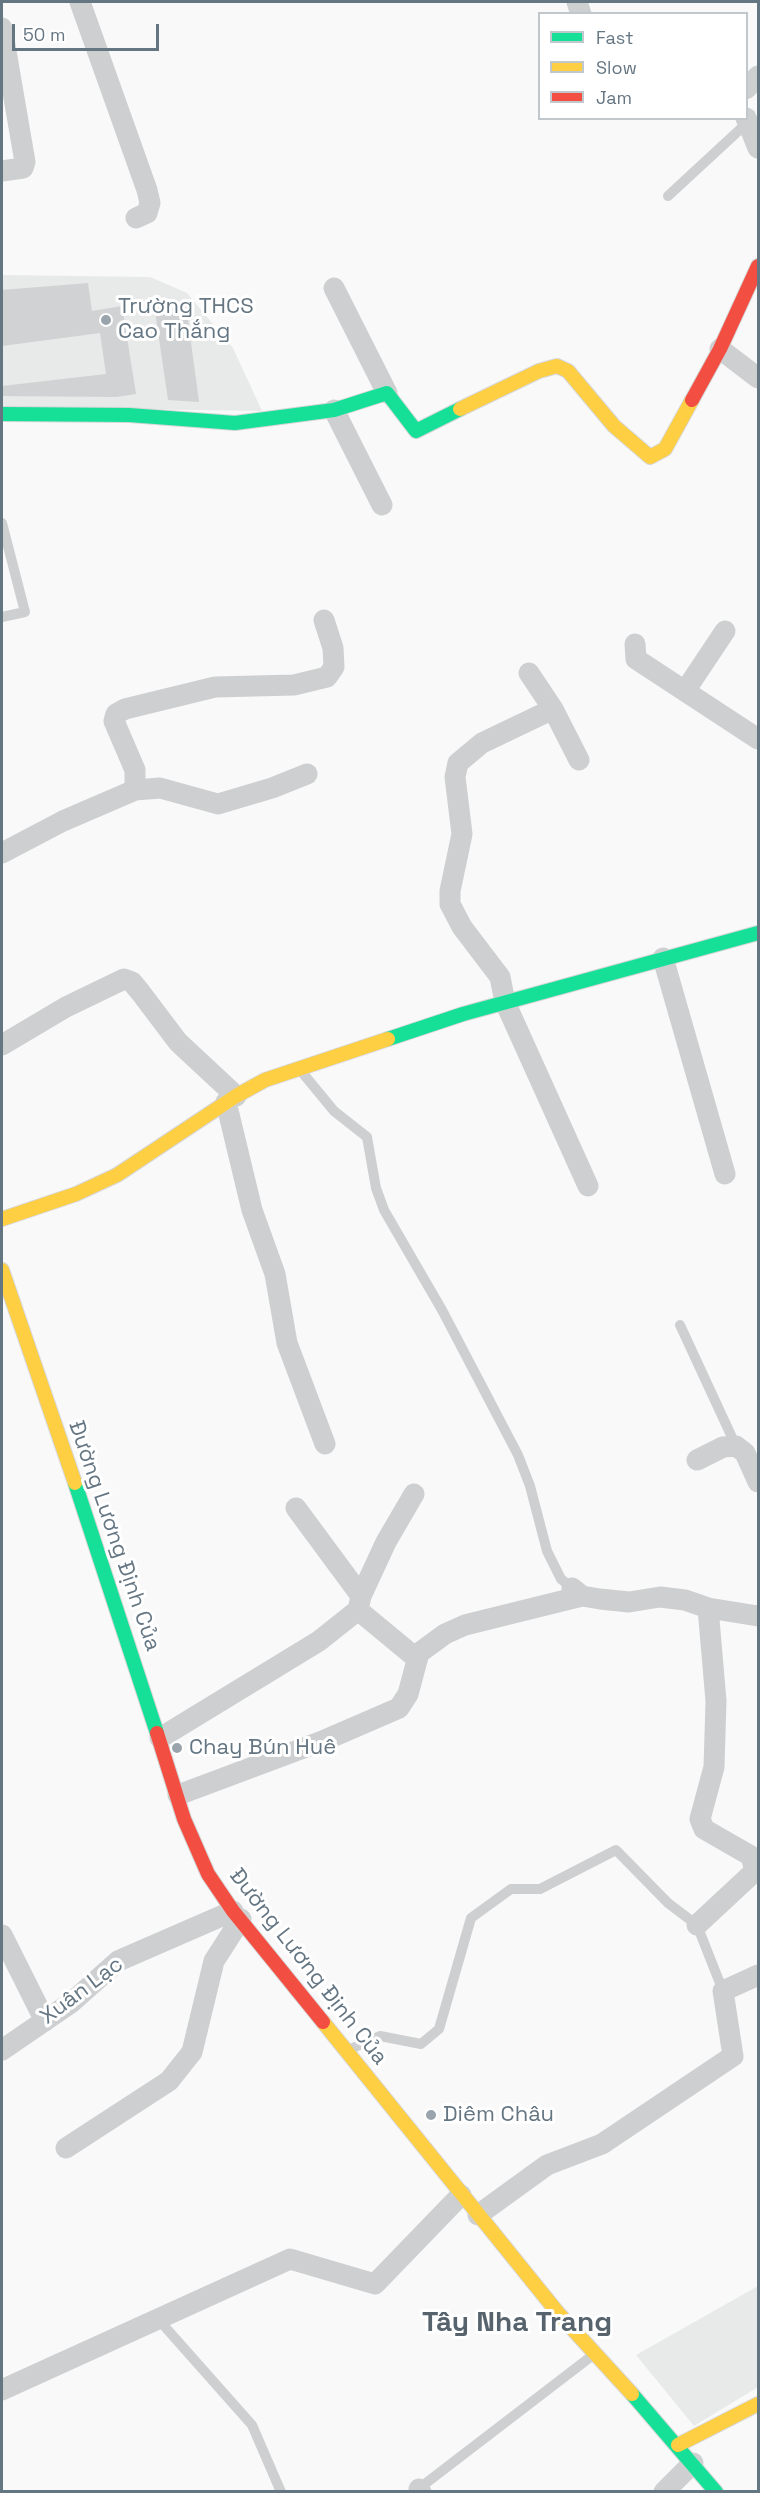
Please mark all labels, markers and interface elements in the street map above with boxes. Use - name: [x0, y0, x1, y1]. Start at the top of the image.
- scale bar: [15, 12, 162, 50]
- legend: [538, 12, 748, 120]
- text: 50 m: [23, 23, 65, 46]
- text: Fast: [596, 26, 633, 49]
- text: Slow: [596, 56, 637, 79]
- text: Jam: [596, 86, 632, 109]
- place label: Trường THCS Cao Thắng: [118, 294, 254, 346]
- marker: Trường THCS Cao Thắng: [99, 313, 113, 327]
- street label: Đường Lương Định Của: [62, 1418, 166, 1654]
- place label: Chay Bún Huê: [189, 1735, 336, 1761]
- marker: Chay Bún Huê: [170, 1741, 184, 1755]
- street label: Đường Lương Định Của: [223, 1864, 393, 2070]
- street label: Xuân Lạc: [36, 1951, 128, 2031]
- place label: Diêm Châu: [443, 2102, 554, 2128]
- marker: Diêm Châu: [424, 2108, 438, 2122]
- district label: Tây Nha Trang: [422, 2306, 612, 2340]

